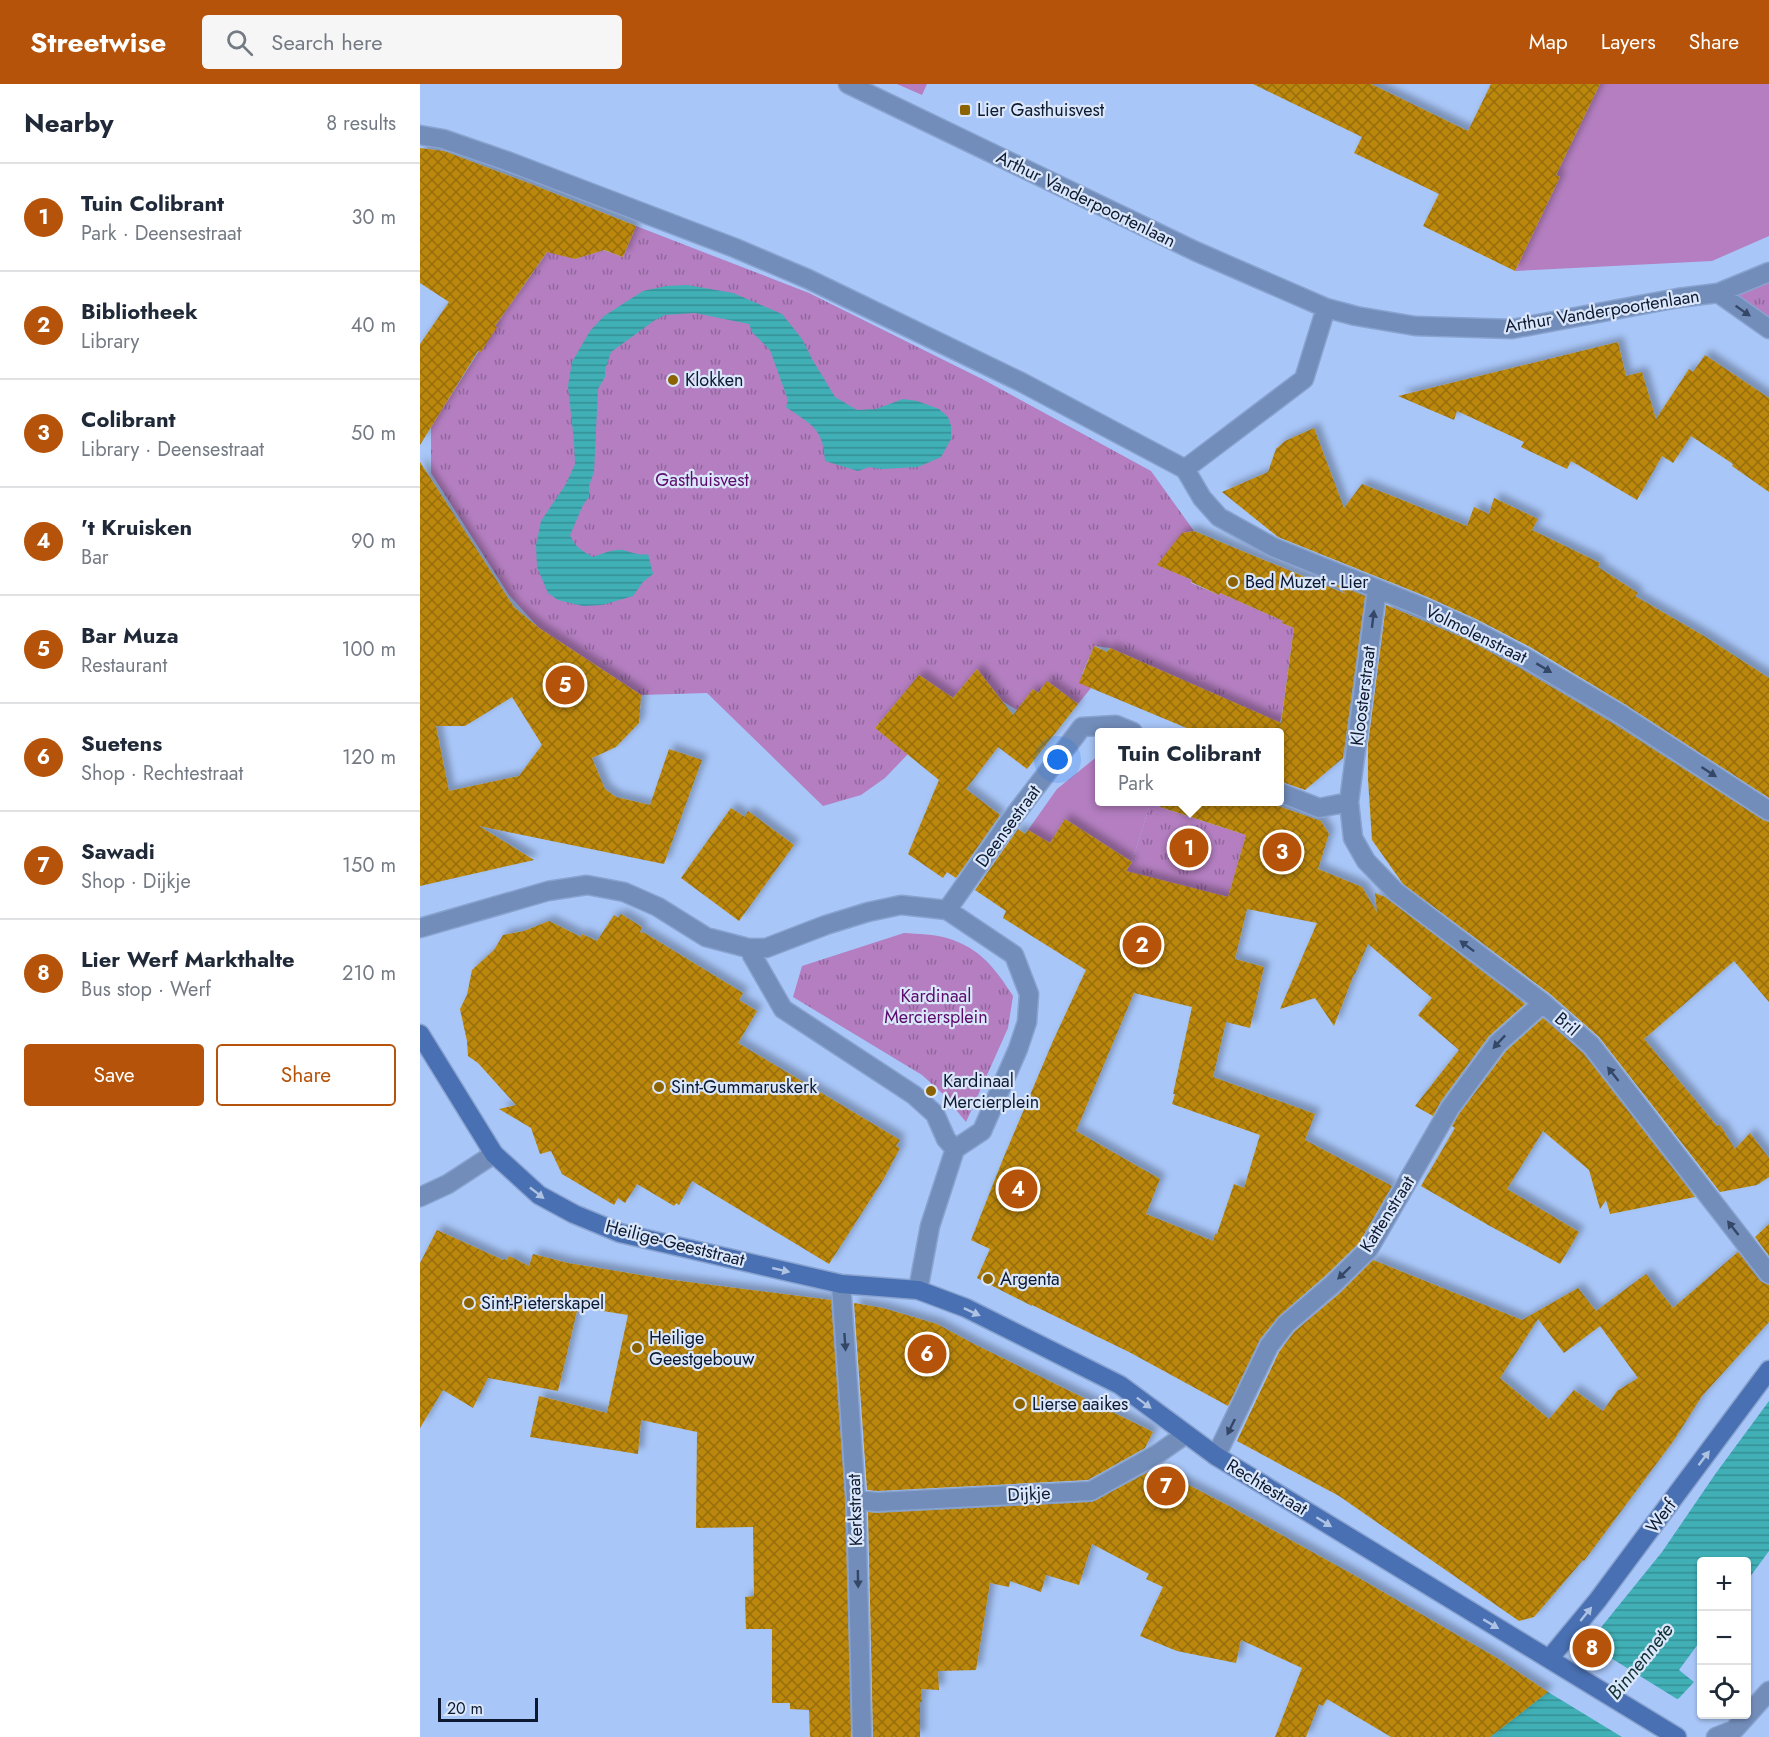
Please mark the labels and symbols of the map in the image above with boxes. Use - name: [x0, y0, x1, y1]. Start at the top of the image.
- place label: Lier Gasthuisvest: [977, 97, 1105, 123]
- marker: Lier Gasthuisvest: [958, 103, 972, 117]
- street label: Arthur Vanderpoortenlaan: [992, 144, 1180, 254]
- street label: Arthur Vanderpoortenlaan: [1503, 283, 1701, 339]
- one-way arrow: [1735, 305, 1751, 317]
- place label: Klokken: [685, 367, 743, 393]
- marker: Klokken: [666, 373, 680, 387]
- park label: Gasthuisvest: [655, 467, 749, 493]
- place label: Bed Muzet - Lier: [1245, 569, 1369, 595]
- marker: Bed Muzet - Lier: [1226, 575, 1240, 589]
- street label: Volmolenstraat: [1421, 598, 1532, 670]
- one-way arrow: [1369, 610, 1378, 629]
- street label: Kloosterstraat: [1344, 644, 1382, 747]
- pin: 5: [546, 662, 584, 708]
- one-way arrow: [1536, 663, 1552, 674]
- your location: [1043, 745, 1072, 774]
- one-way arrow: [1701, 766, 1717, 777]
- street label: Deensestraat: [969, 779, 1047, 873]
- pin: 1: [1170, 826, 1208, 870]
- pin: 3: [1262, 830, 1302, 874]
- pin: 2: [1122, 922, 1162, 968]
- one-way arrow: [1460, 940, 1476, 952]
- park label: Kardinaal Merciersplein: [884, 983, 988, 1030]
- street label: Bril: [1549, 1006, 1585, 1042]
- one-way arrow: [1493, 1035, 1507, 1049]
- one-way arrow: [1607, 1066, 1620, 1082]
- place label: Kardinaal Mercierplein: [943, 1068, 1039, 1115]
- place label: Sint-Gummaruskerk: [671, 1074, 817, 1100]
- marker: Sint-Gummaruskerk: [652, 1080, 666, 1094]
- marker: Kardinaal Mercierplein: [924, 1084, 938, 1098]
- pin: 4: [998, 1166, 1038, 1212]
- street label: Kattenstraat: [1353, 1170, 1421, 1257]
- one-way arrow: [530, 1186, 545, 1198]
- street label: Heilige-Geeststraat: [603, 1213, 748, 1273]
- one-way arrow: [1728, 1220, 1740, 1235]
- one-way arrow: [772, 1265, 791, 1275]
- one-way arrow: [1338, 1265, 1352, 1279]
- place label: Argenta: [1000, 1266, 1060, 1292]
- marker: Argenta: [981, 1272, 995, 1286]
- place label: Sint-Pieterskapel: [481, 1290, 604, 1316]
- marker: Sint-Pieterskapel: [462, 1296, 476, 1310]
- one-way arrow: [964, 1307, 981, 1316]
- place label: Heilige Geestgebouw: [649, 1325, 755, 1372]
- one-way arrow: [840, 1332, 849, 1351]
- pin: 6: [908, 1332, 946, 1376]
- marker: Heilige Geestgebouw: [630, 1341, 644, 1355]
- place label: Lierse aaikes: [1032, 1391, 1128, 1417]
- marker: Lierse aaikes: [1013, 1397, 1027, 1411]
- one-way arrow: [1136, 1397, 1152, 1409]
- one-way arrow: [1226, 1418, 1236, 1436]
- one-way arrow: [1697, 1450, 1709, 1465]
- street label: Rechtestraat: [1222, 1453, 1313, 1522]
- pin: 7: [1146, 1464, 1186, 1508]
- street label: Kerkstraat: [841, 1473, 869, 1547]
- street label: Dijkje: [1007, 1480, 1051, 1508]
- street label: Werf: [1639, 1493, 1683, 1539]
- one-way arrow: [1316, 1516, 1333, 1527]
- one-way arrow: [853, 1569, 862, 1588]
- one-way arrow: [1580, 1606, 1593, 1622]
- water label: Binnennete: [1600, 1617, 1680, 1706]
- one-way arrow: [1483, 1618, 1499, 1629]
- pin: 8: [1572, 1626, 1612, 1670]
- scale bar: [438, 1695, 538, 1722]

